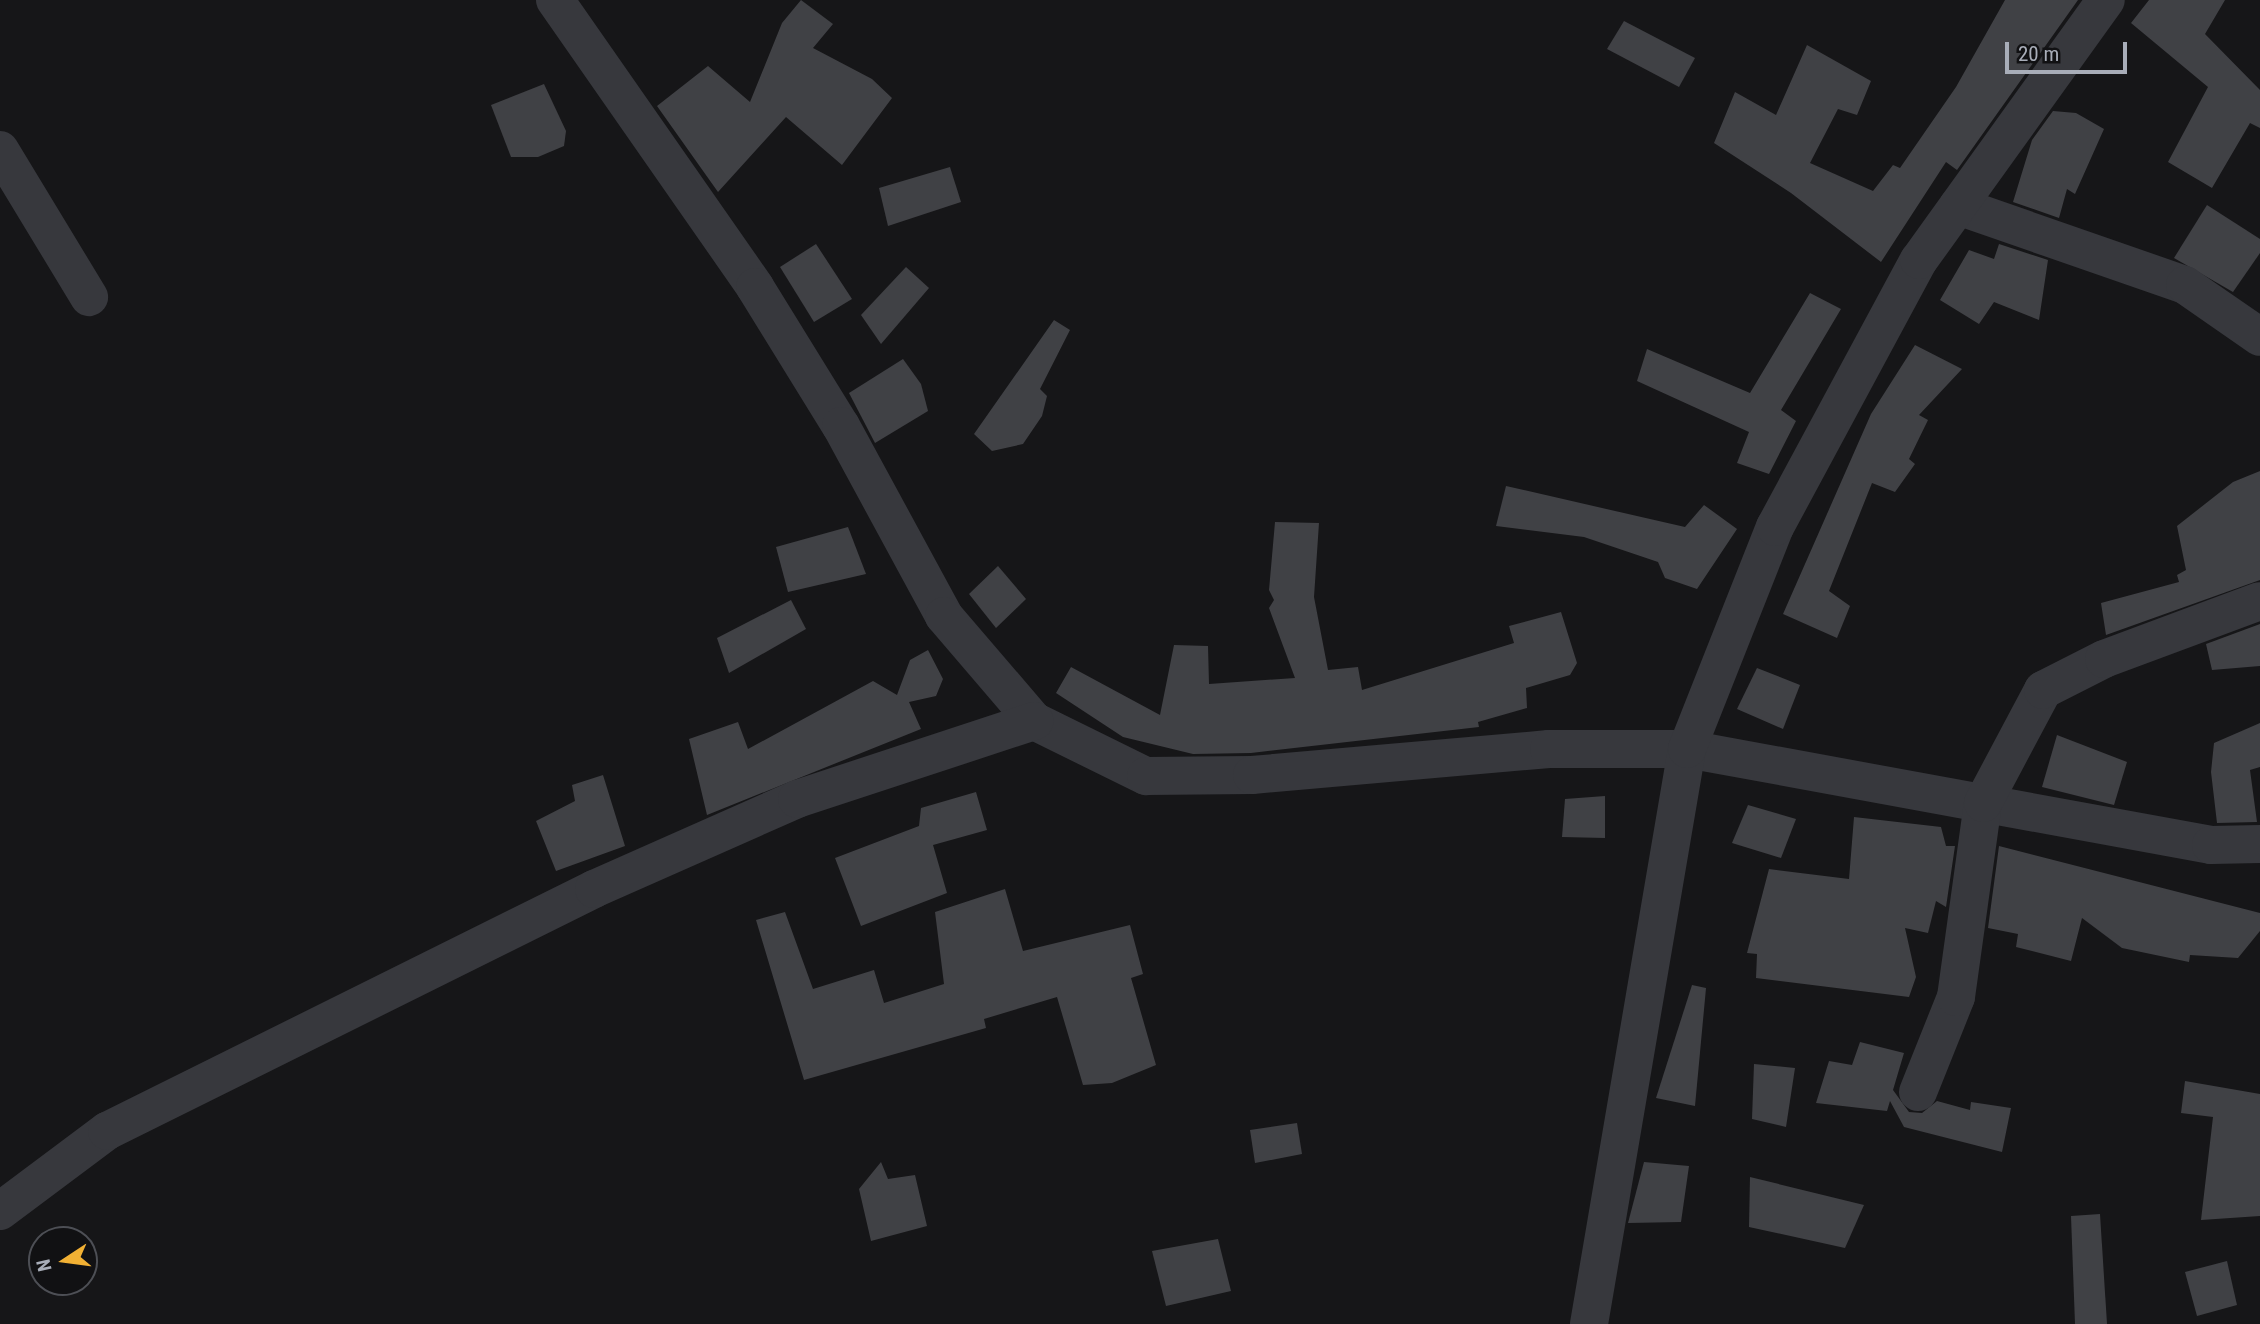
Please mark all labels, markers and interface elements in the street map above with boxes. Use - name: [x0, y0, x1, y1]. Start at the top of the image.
- scale bar: [2008, 28, 2130, 72]
- text: 20 m: [2018, 42, 2059, 66]
- north arrow: [28, 1226, 98, 1296]
- text: N: [31, 1257, 57, 1274]

